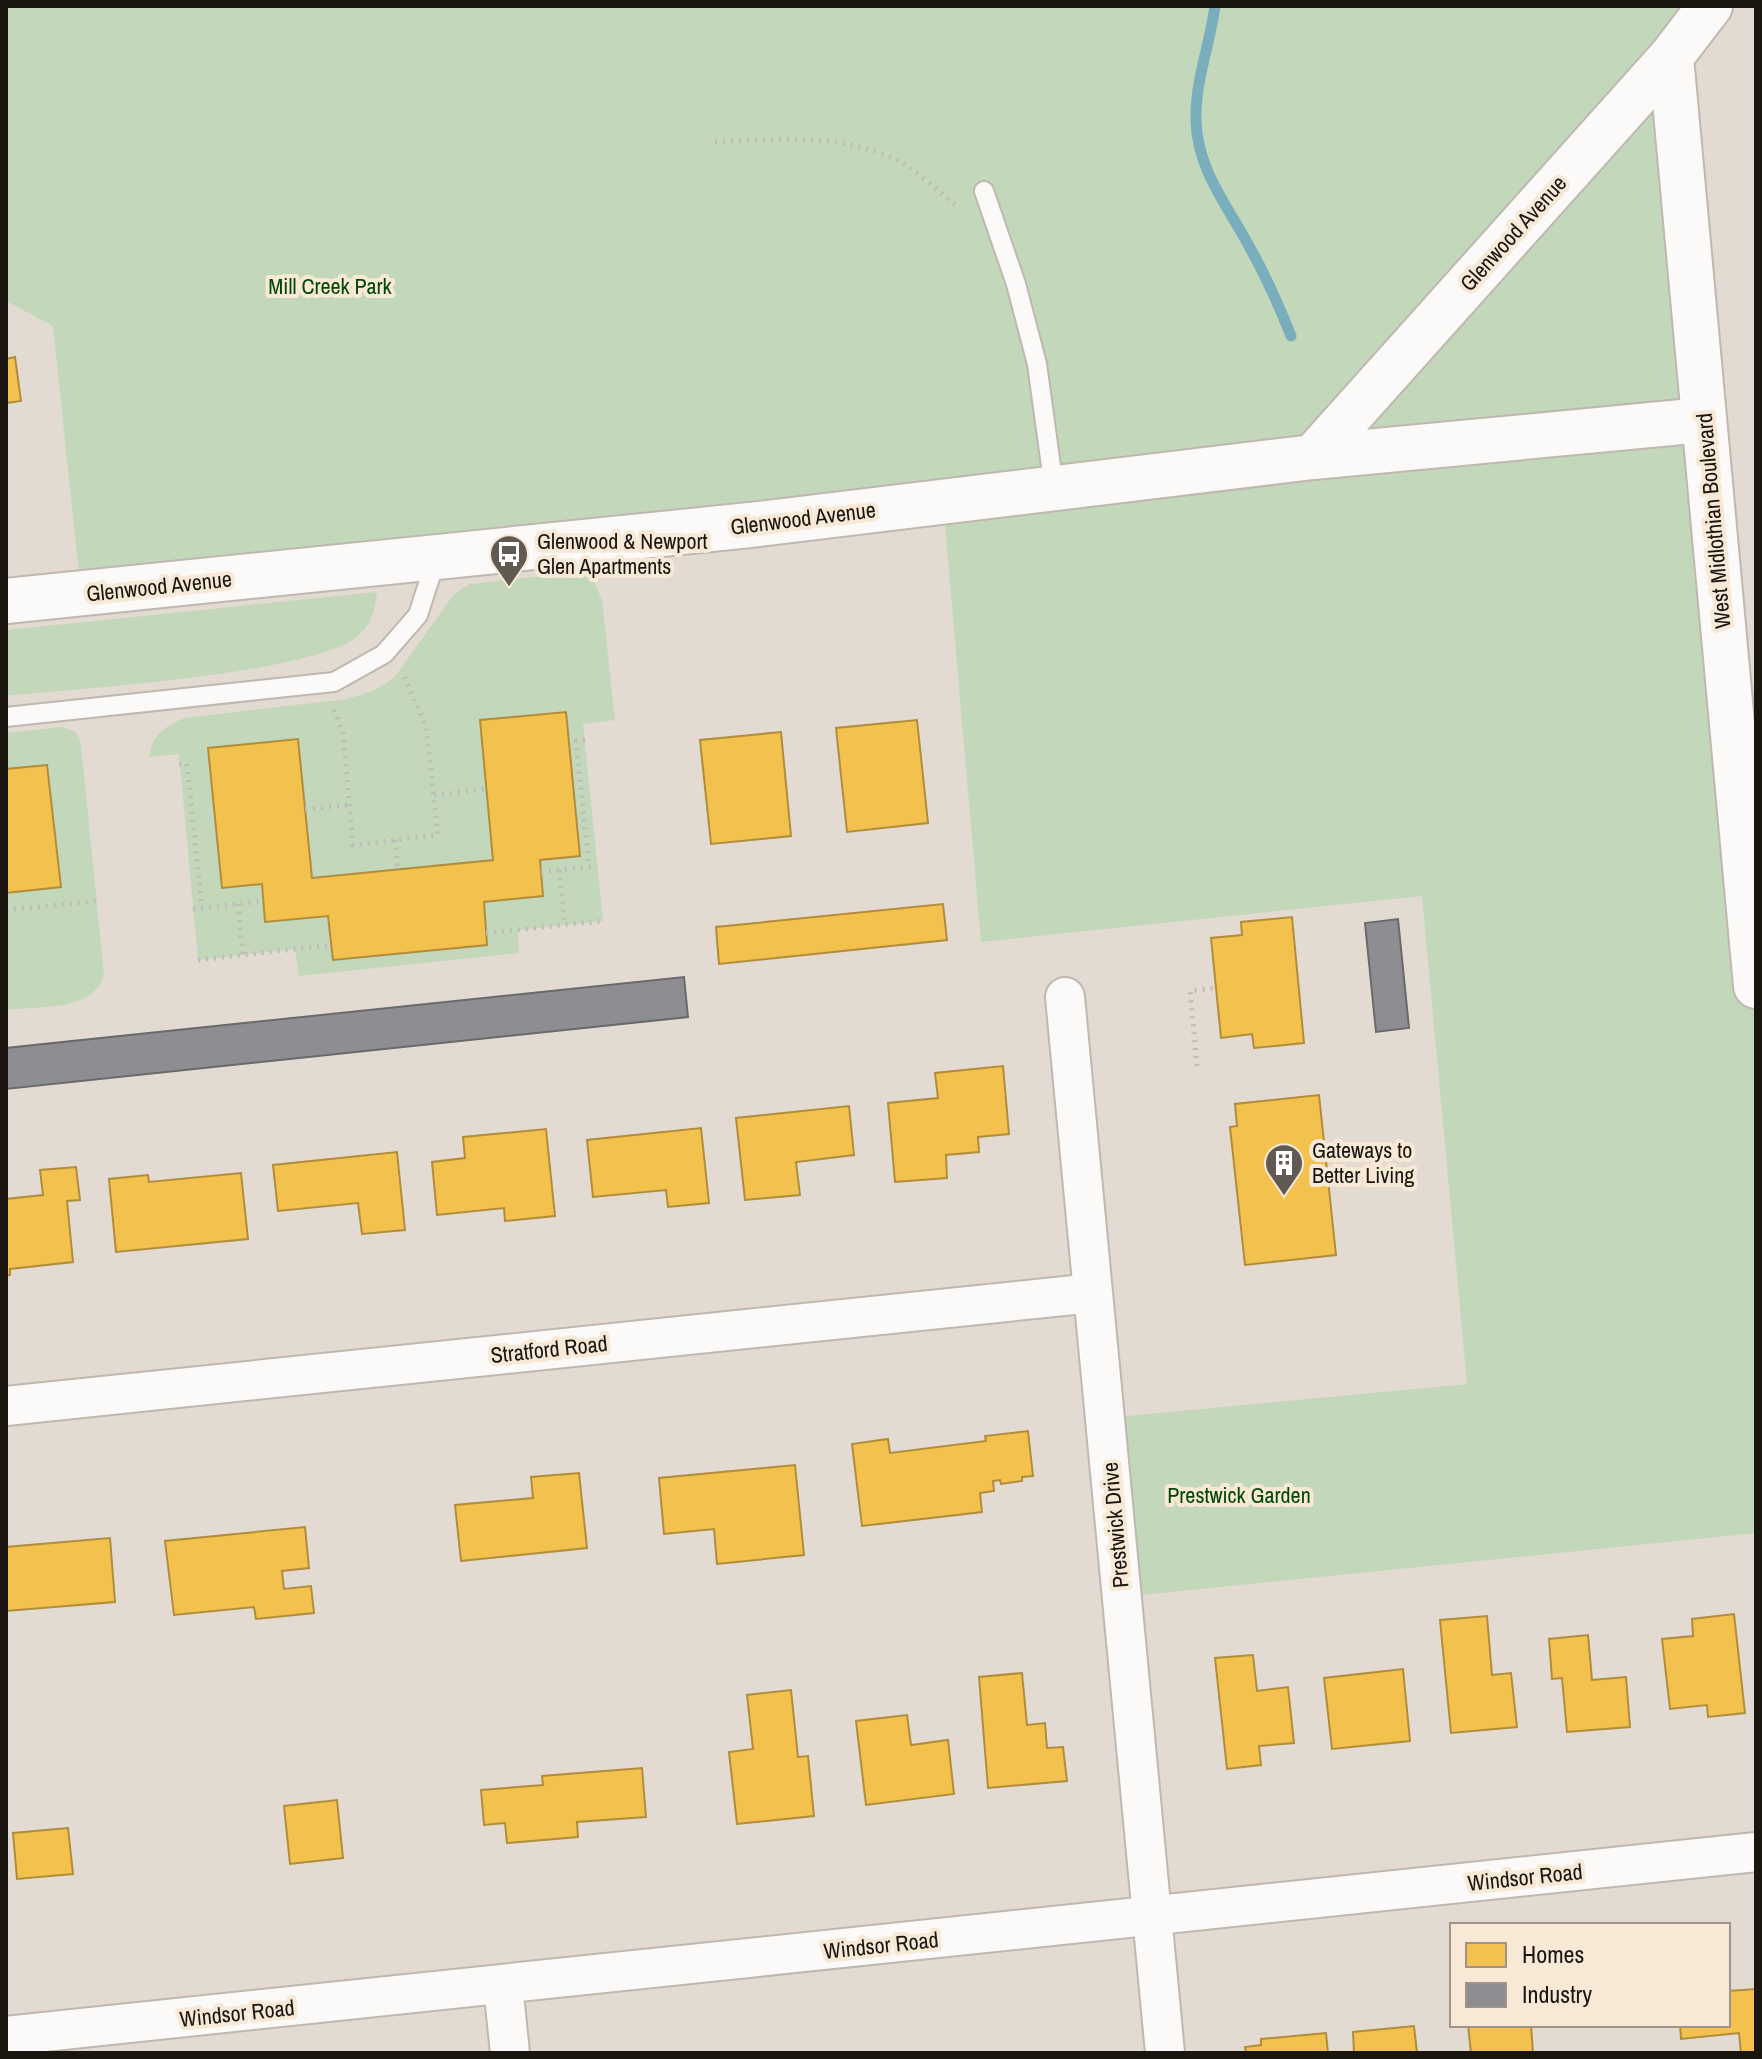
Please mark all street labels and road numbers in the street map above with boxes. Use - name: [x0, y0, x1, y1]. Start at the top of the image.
- street label: Glenwood Avenue: [1453, 169, 1573, 297]
- street label: West Midlothian Boulevard: [1689, 412, 1737, 630]
- street label: Glenwood Avenue: [729, 494, 877, 542]
- street label: Glenwood Avenue: [85, 563, 233, 609]
- street label: Stratford Road: [489, 1328, 609, 1370]
- street label: Prestwick Drive: [1095, 1461, 1135, 1589]
- street label: Windsor Road: [1466, 1856, 1584, 1898]
- street label: Windsor Road: [822, 1924, 940, 1966]
- street label: Windsor Road: [178, 1992, 296, 2034]

